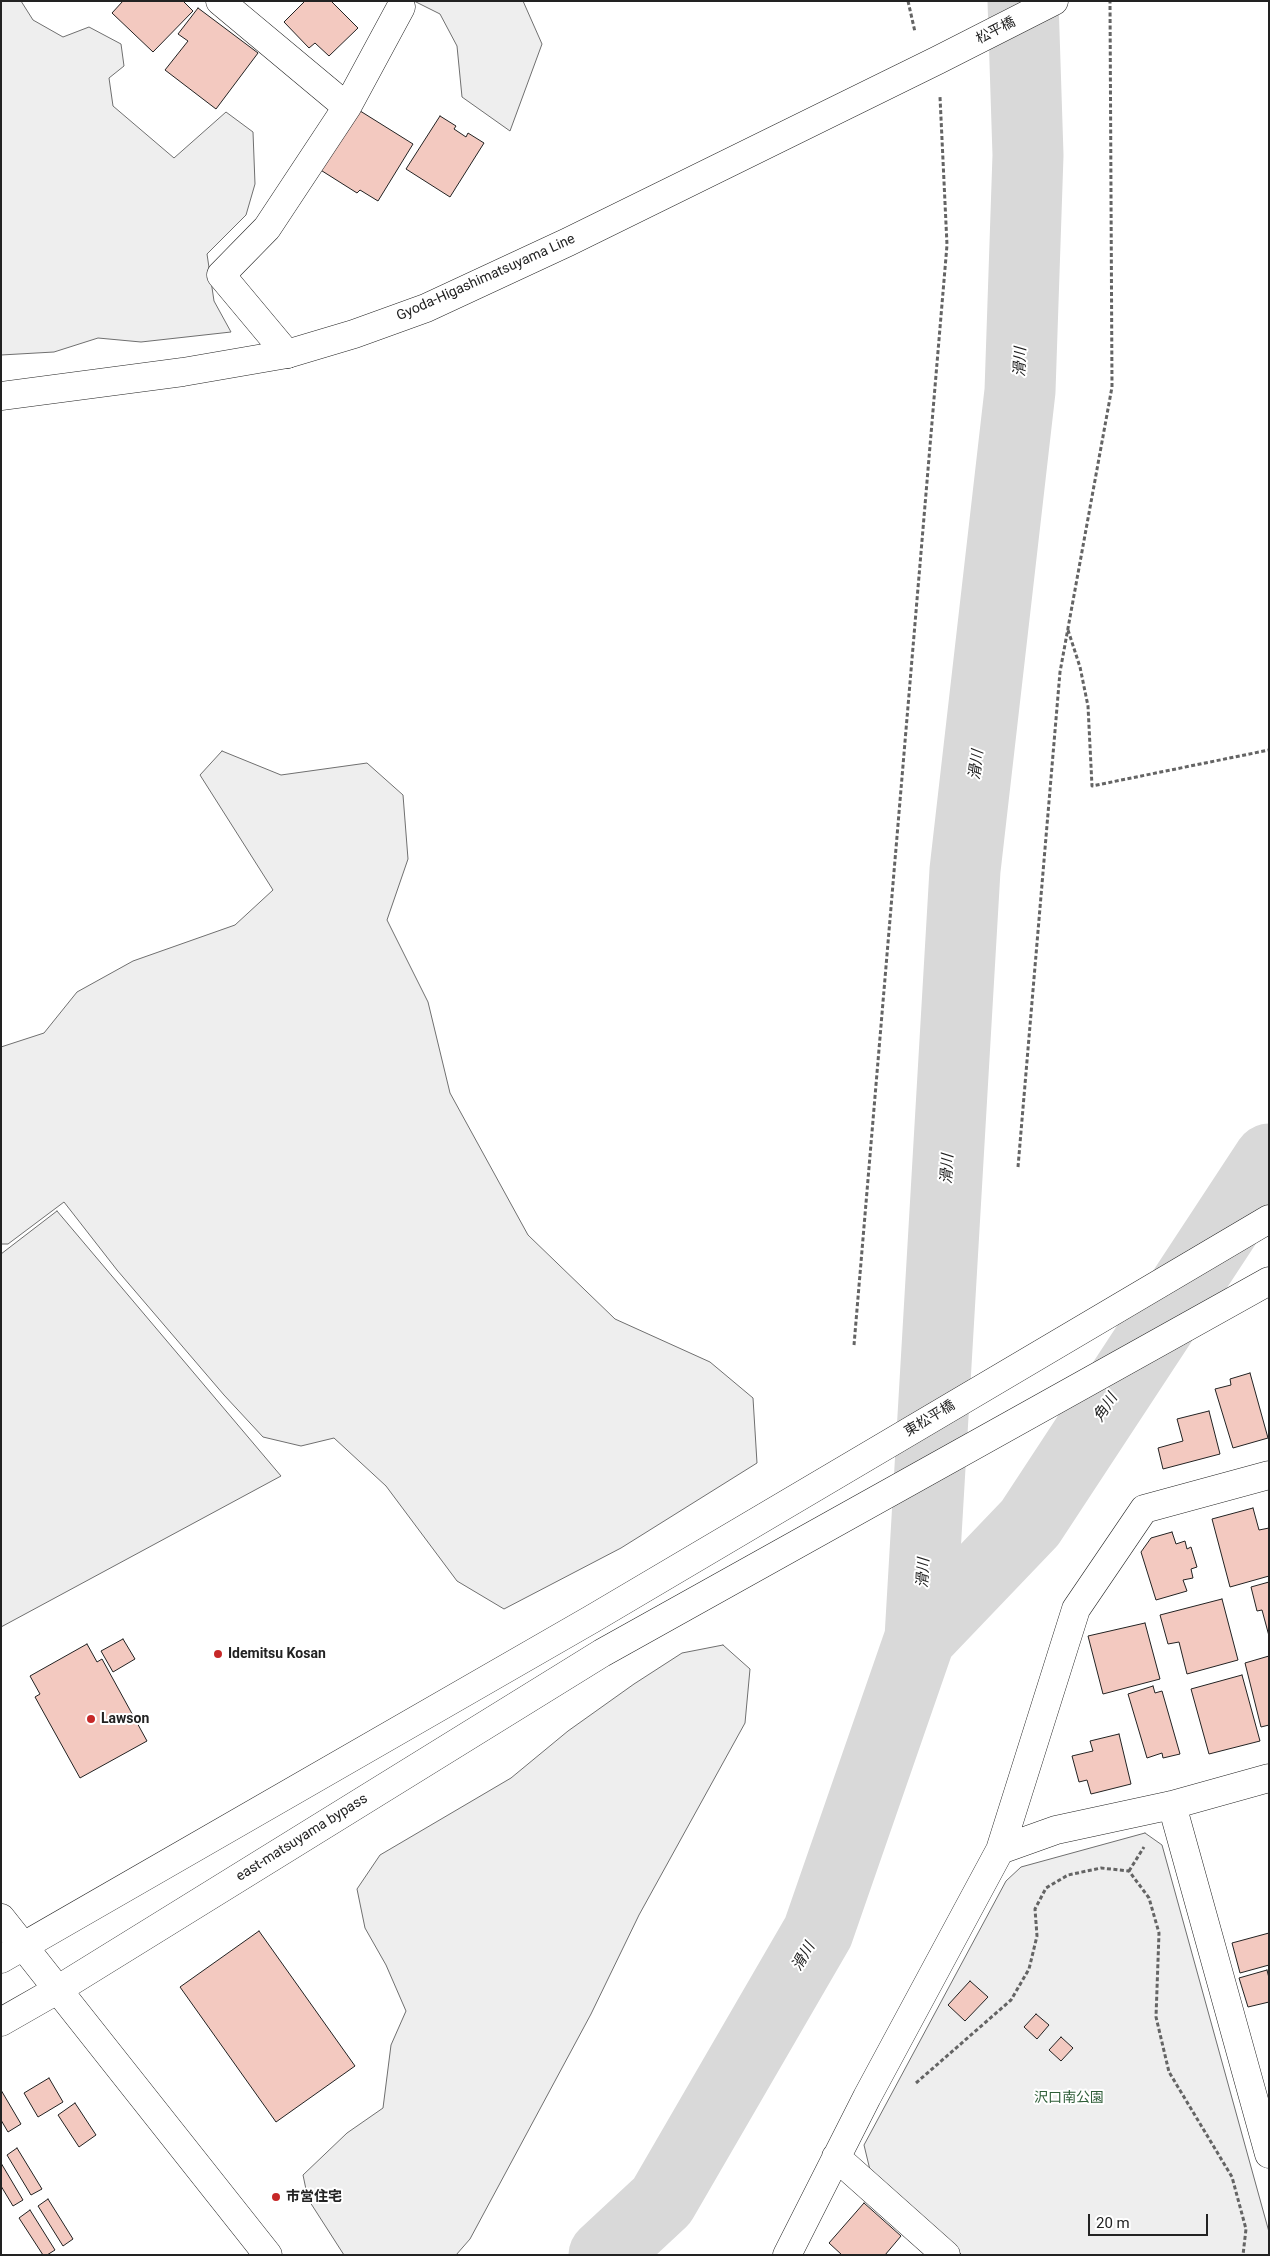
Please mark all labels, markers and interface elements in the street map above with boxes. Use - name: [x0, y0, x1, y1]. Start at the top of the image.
- street label: 松平橋: [973, 14, 1019, 48]
- street label: Gyoda-Higashimatsuyama Line: [394, 231, 578, 325]
- water label: 滑川: [1011, 347, 1031, 377]
- water label: 滑川: [966, 749, 988, 781]
- water label: 滑川: [938, 1154, 958, 1184]
- water label: 角川: [1090, 1391, 1122, 1425]
- street label: 東松平橋: [902, 1397, 958, 1441]
- water label: 滑川: [914, 1558, 934, 1588]
- place label: Idemitsu Kosan: [228, 1646, 326, 1662]
- marker: Idemitsu Kosan: [212, 1648, 224, 1660]
- place label: Lawson: [101, 1711, 149, 1727]
- marker: Lawson: [85, 1713, 97, 1725]
- street label: east-matsuyama bypass: [233, 1791, 371, 1885]
- water label: 滑川: [789, 1940, 819, 1974]
- park label: 沢口南公園: [1034, 2090, 1104, 2106]
- place label: 市営住宅: [286, 2189, 342, 2205]
- marker: 市営住宅: [270, 2191, 282, 2203]
- scale bar: [1090, 2204, 1210, 2236]
- text: 20 m: [1096, 2214, 1130, 2232]

